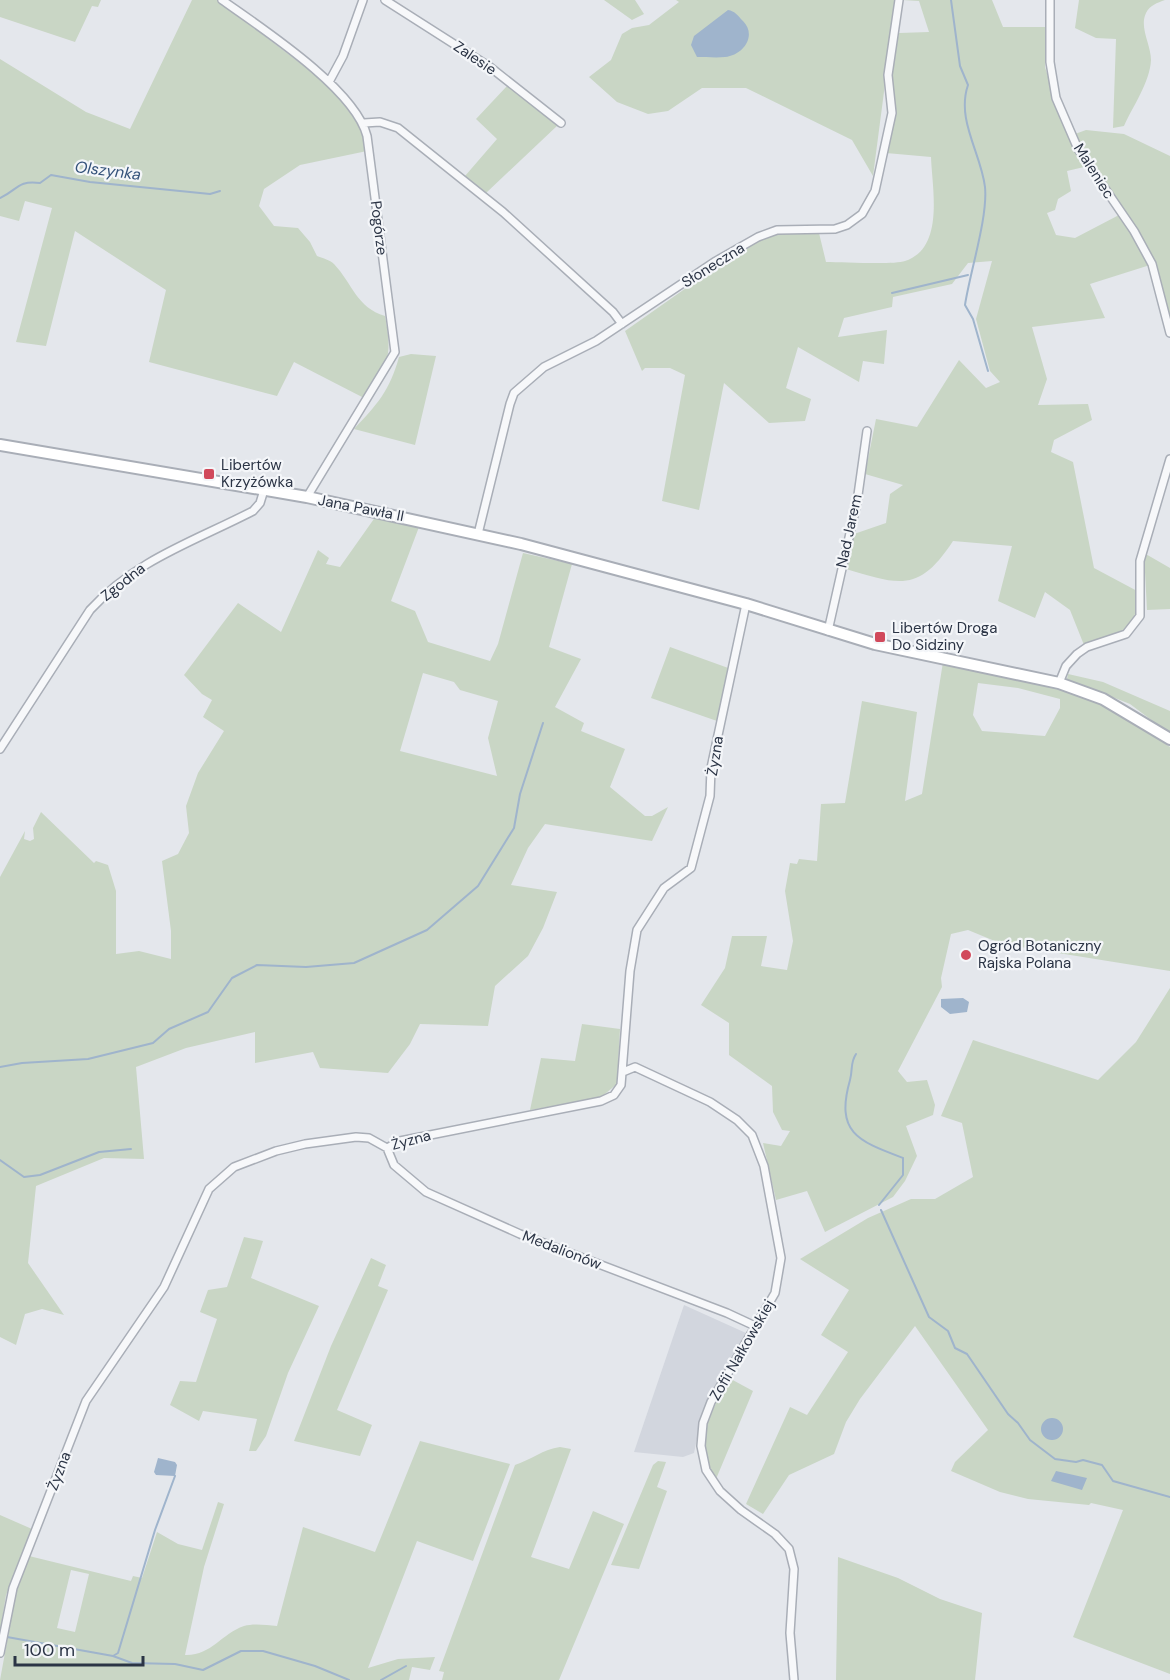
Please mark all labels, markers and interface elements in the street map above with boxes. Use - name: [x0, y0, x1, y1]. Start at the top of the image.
- street label: Zalesie: [450, 36, 500, 80]
- street label: Maleniec: [1069, 139, 1119, 203]
- water label: Olszynka: [74, 156, 142, 185]
- street label: Pogórze: [366, 200, 392, 256]
- street label: Słoneczna: [678, 238, 748, 292]
- place label: Libertów Krzyżówka: [221, 455, 293, 492]
- marker: Libertów Krzyżówka: [202, 467, 216, 481]
- street label: Jana Pawła II: [316, 490, 406, 526]
- street label: Nad Jarem: [831, 492, 867, 570]
- street label: Zgodna: [97, 558, 149, 606]
- place label: Libertów Droga Do Sidziny: [892, 618, 997, 655]
- marker: Libertów Droga Do Sidziny: [873, 630, 887, 644]
- street label: Żyzna: [702, 735, 728, 777]
- place label: Ogród Botaniczny Rajska Polana: [978, 936, 1102, 973]
- marker: Ogród Botaniczny Rajska Polana: [959, 948, 973, 962]
- street label: Żyzna: [389, 1125, 433, 1155]
- street label: Medalionów: [520, 1226, 605, 1274]
- street label: Zofii Nałkowskiej: [705, 1296, 779, 1404]
- street label: Żyzna: [42, 1449, 76, 1493]
- scale bar: [15, 1629, 142, 1667]
- text: 100 m: [24, 1638, 75, 1662]

